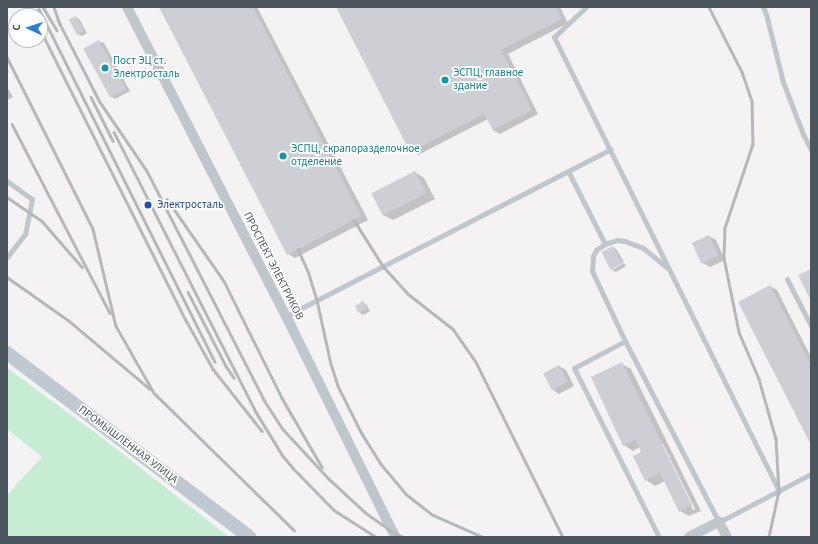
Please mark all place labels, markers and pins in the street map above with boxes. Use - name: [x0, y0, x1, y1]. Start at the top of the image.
- place label: Пост ЭЦ ст. Электросталь: [113, 55, 179, 81]
- marker: Пост ЭЦ ст. Электросталь: [100, 63, 110, 73]
- place label: ЭСПЦ, главное здание: [453, 67, 523, 93]
- marker: ЭСПЦ, главное здание: [440, 75, 450, 85]
- place label: ЭСПЦ, скрапоразделочное отделение: [291, 143, 420, 169]
- marker: ЭСПЦ, скрапоразделочное отделение: [278, 151, 288, 161]
- place label: Электросталь: [157, 198, 223, 212]
- marker: Электросталь: [142, 199, 154, 211]

